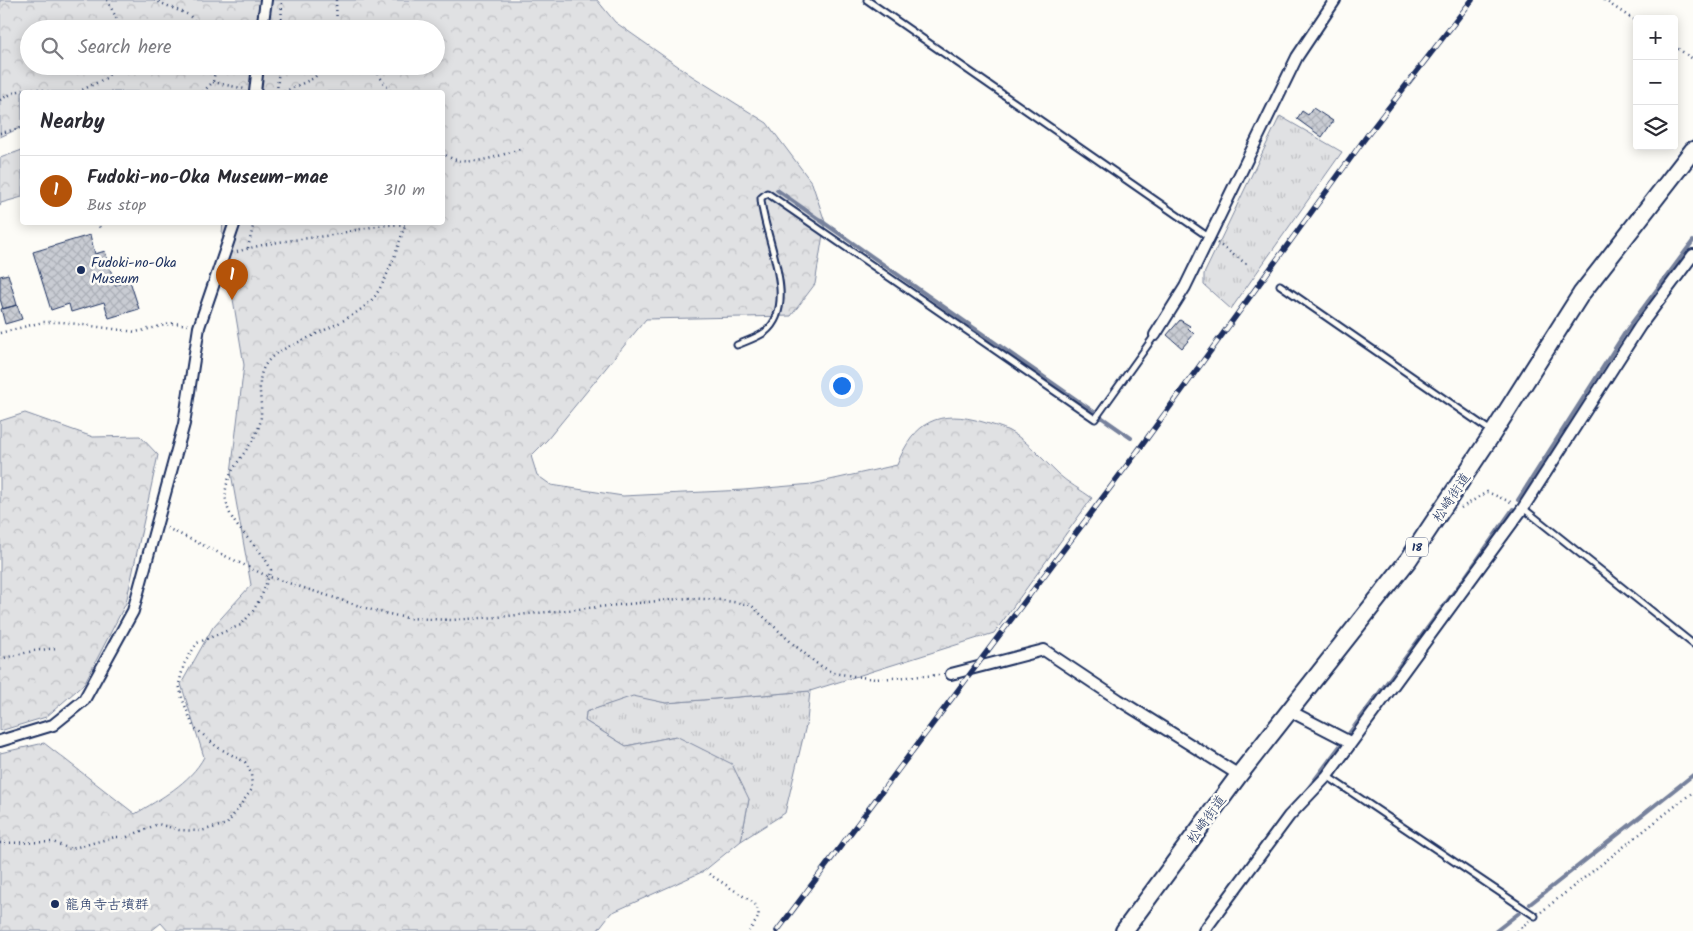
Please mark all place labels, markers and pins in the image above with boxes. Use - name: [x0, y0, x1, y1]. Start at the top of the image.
- place label: Fudoki-no-Oka Museum: [91, 252, 177, 290]
- pin: 1: [216, 259, 248, 300]
- marker: Fudoki-no-Oka Museum: [75, 264, 87, 276]
- place label: 龍角寺古墳群: [65, 894, 149, 916]
- marker: 龍角寺古墳群: [49, 898, 61, 910]

